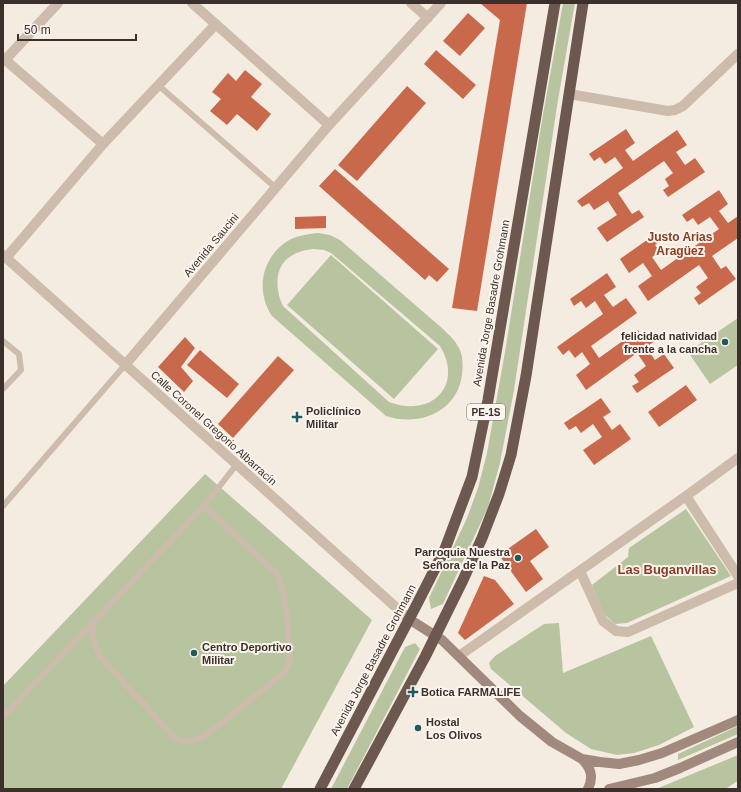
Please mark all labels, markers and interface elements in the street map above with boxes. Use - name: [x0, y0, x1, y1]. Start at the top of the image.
- scale bar: [18, 16, 136, 42]
- text: 50 m: [24, 23, 51, 37]
- street label: Avenida Saucini: [181, 211, 241, 279]
- street label: Avenida Jorge Basadre Grohmann: [470, 219, 512, 387]
- district label: Justo Arias Aragüez: [648, 230, 713, 258]
- place label: felicidad natividad frente a la cancha: [621, 330, 718, 355]
- marker: felicidad natividad frente a la cancha: [720, 337, 730, 347]
- street label: Calle Coronel Gregorio Albarracín: [149, 368, 279, 488]
- road number: PE-1S: [467, 404, 505, 420]
- place label: Policlínico Militar: [306, 405, 361, 430]
- marker: Policlínico Militar: [291, 411, 303, 423]
- place label: Parroquia Nuestra Señora de la Paz: [415, 546, 511, 571]
- marker: Parroquia Nuestra Señora de la Paz: [513, 553, 523, 563]
- district label: Las Buganvillas: [618, 562, 716, 577]
- street label: Avenida Jorge Basadre Grohmann: [328, 582, 418, 738]
- place label: Centro Deportivo Militar: [202, 641, 292, 666]
- marker: Centro Deportivo Militar: [189, 648, 199, 658]
- place label: Botica FARMALIFE: [421, 686, 521, 698]
- marker: Botica FARMALIFE: [408, 687, 418, 697]
- place label: Hostal Los Olivos: [426, 716, 482, 741]
- marker: Hostal Los Olivos: [413, 723, 423, 733]

